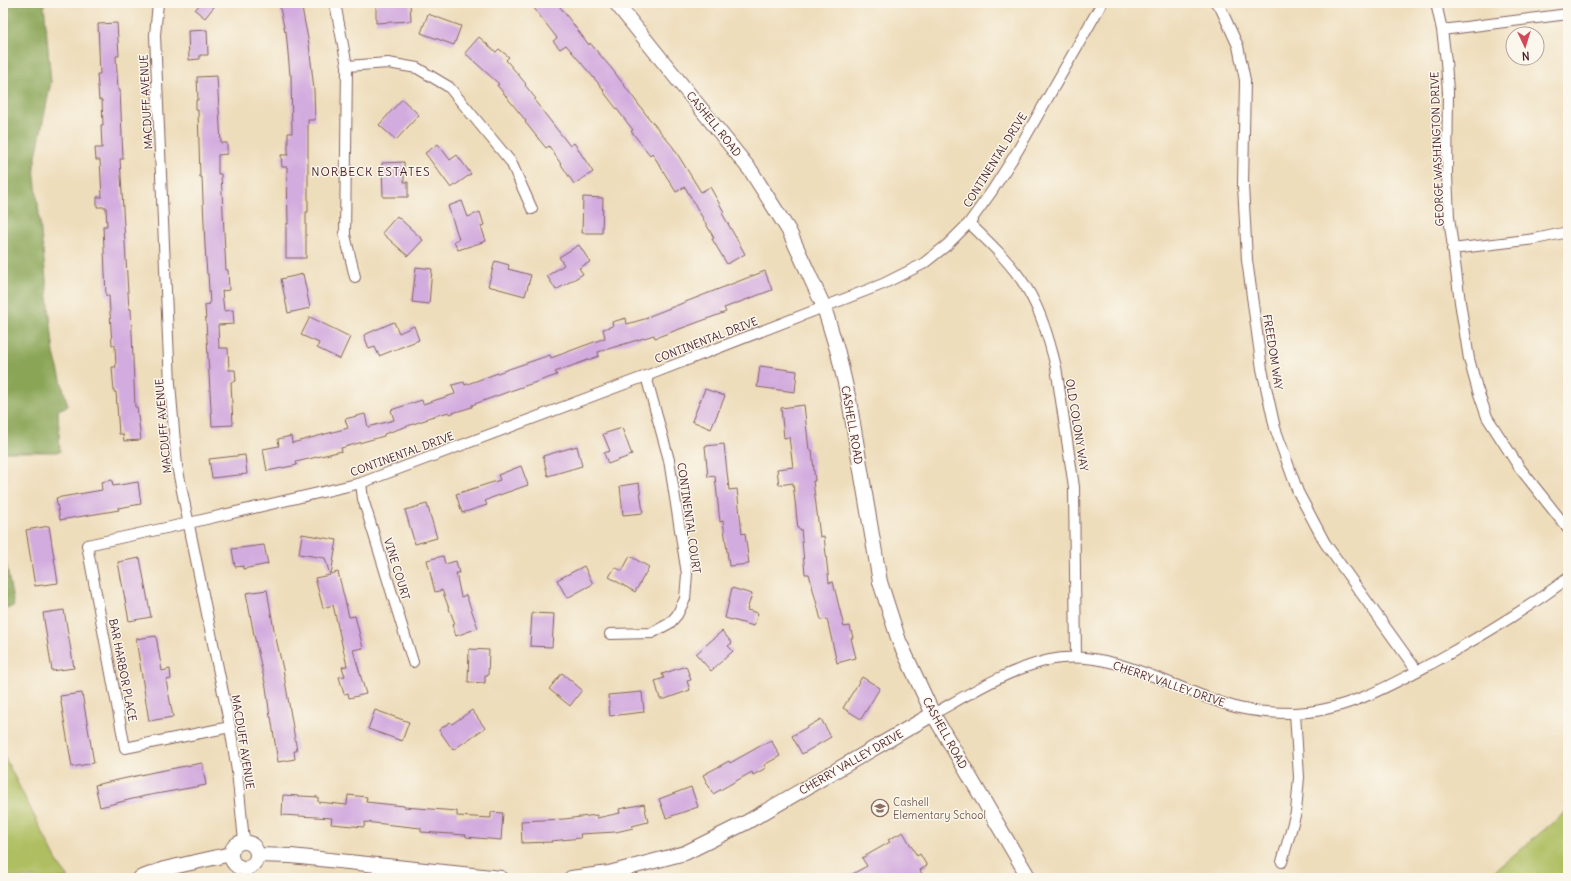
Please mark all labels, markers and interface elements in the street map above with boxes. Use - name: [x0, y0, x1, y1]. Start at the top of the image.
- north arrow: [1505, 26, 1545, 66]
- text: N: [1521, 49, 1530, 63]
- street label: MACDUFF AVENUE: [137, 54, 155, 150]
- street label: GEORGE WASHINGTON DRIVE: [1427, 71, 1447, 227]
- street label: CASHELL ROAD: [683, 89, 745, 160]
- street label: CONTINENTAL DRIVE: [960, 110, 1030, 210]
- district label: NORBECK ESTATES: [311, 164, 431, 179]
- street label: FREEDOM WAY: [1260, 313, 1286, 391]
- street label: CONTINENTAL DRIVE: [652, 314, 760, 366]
- street label: MACDUFF AVENUE: [152, 378, 174, 474]
- street label: OLD COLONY WAY: [1063, 378, 1091, 472]
- street label: CASHELL ROAD: [838, 385, 866, 466]
- street label: CONTINENTAL DRIVE: [348, 429, 456, 479]
- street label: CONTINENTAL COURT: [674, 462, 704, 575]
- street label: VINE COURT: [381, 536, 413, 602]
- street label: BAR HARBOR PLACE: [106, 617, 140, 723]
- street label: CHERRY VALLEY DRIVE: [1111, 658, 1227, 710]
- street label: MACDUFF AVENUE: [229, 694, 257, 790]
- street label: CASHELL ROAD: [920, 695, 971, 771]
- street label: CHERRY VALLEY DRIVE: [796, 726, 906, 798]
- place label: Cashell Elementary School: [893, 795, 986, 822]
- school or university icon: Cashell Elementary School: [870, 798, 890, 818]

